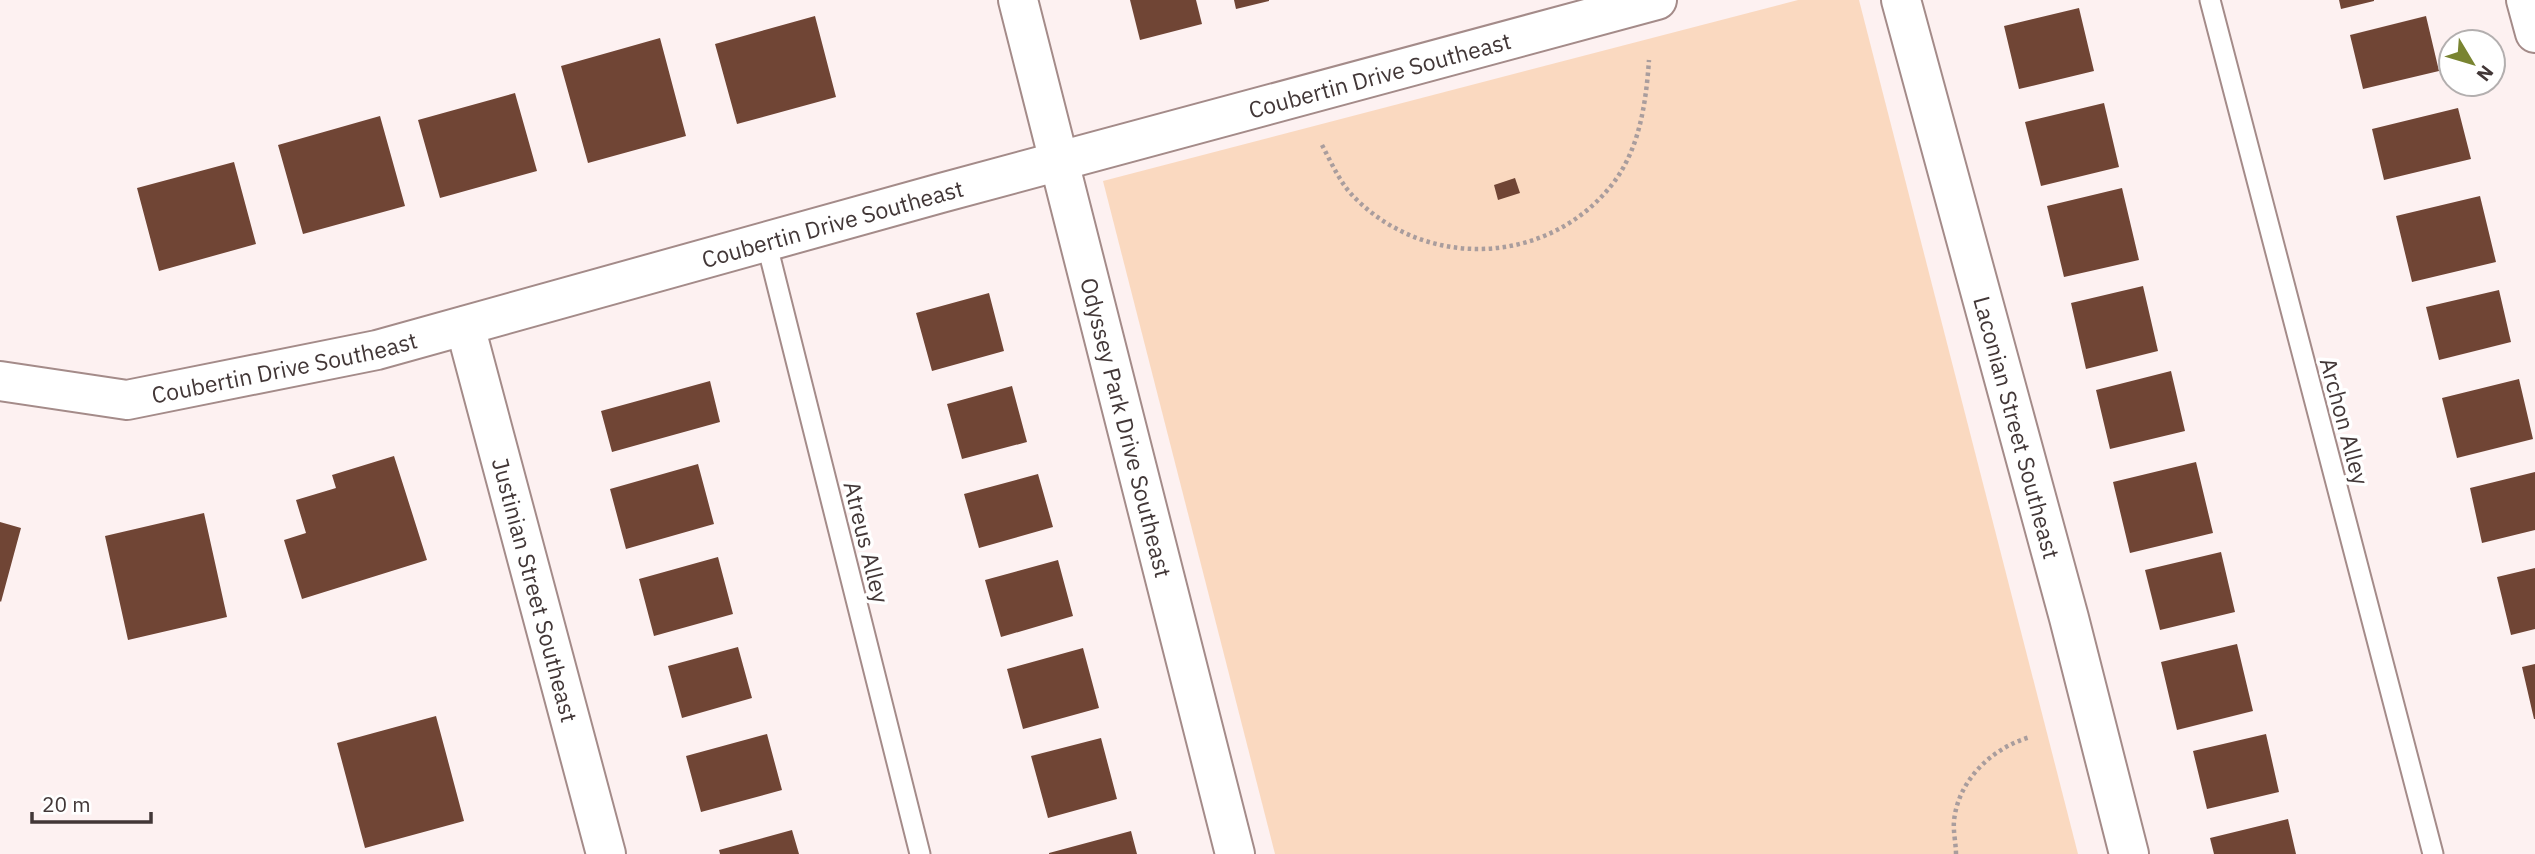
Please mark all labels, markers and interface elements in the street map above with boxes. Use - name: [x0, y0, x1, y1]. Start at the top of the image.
- street label: Coubertin Drive Southeast: [1245, 25, 1514, 124]
- north arrow: [2437, 28, 2507, 98]
- text: N: [2472, 61, 2499, 86]
- street label: Coubertin Drive Southeast: [698, 173, 967, 274]
- street label: Odyssey Park Drive Southeast: [1074, 274, 1179, 580]
- street label: Laconian Street Southeast: [1967, 293, 2067, 562]
- street label: Coubertin Drive Southeast: [149, 325, 420, 410]
- street label: Archon Alley: [2314, 354, 2376, 488]
- street label: Justinian Street Southeast: [486, 454, 585, 725]
- street label: Atreus Alley: [837, 478, 897, 607]
- scale bar: [32, 780, 150, 824]
- text: 20 m: [42, 790, 91, 818]

